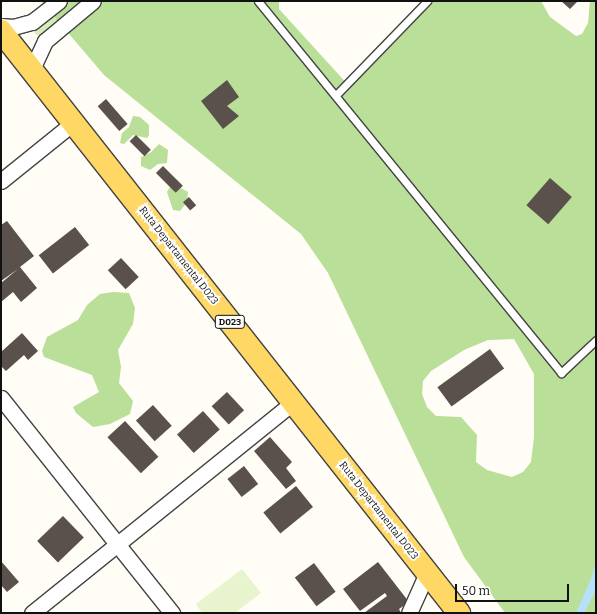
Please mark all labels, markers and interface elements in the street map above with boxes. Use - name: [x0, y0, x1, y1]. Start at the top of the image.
- street label: Ruta Departamental D023: [136, 205, 220, 307]
- road number: D023: [214, 315, 246, 329]
- street label: Ruta Departamental D023: [336, 460, 420, 562]
- scale bar: [457, 576, 571, 602]
- text: 50 m: [462, 584, 490, 598]

